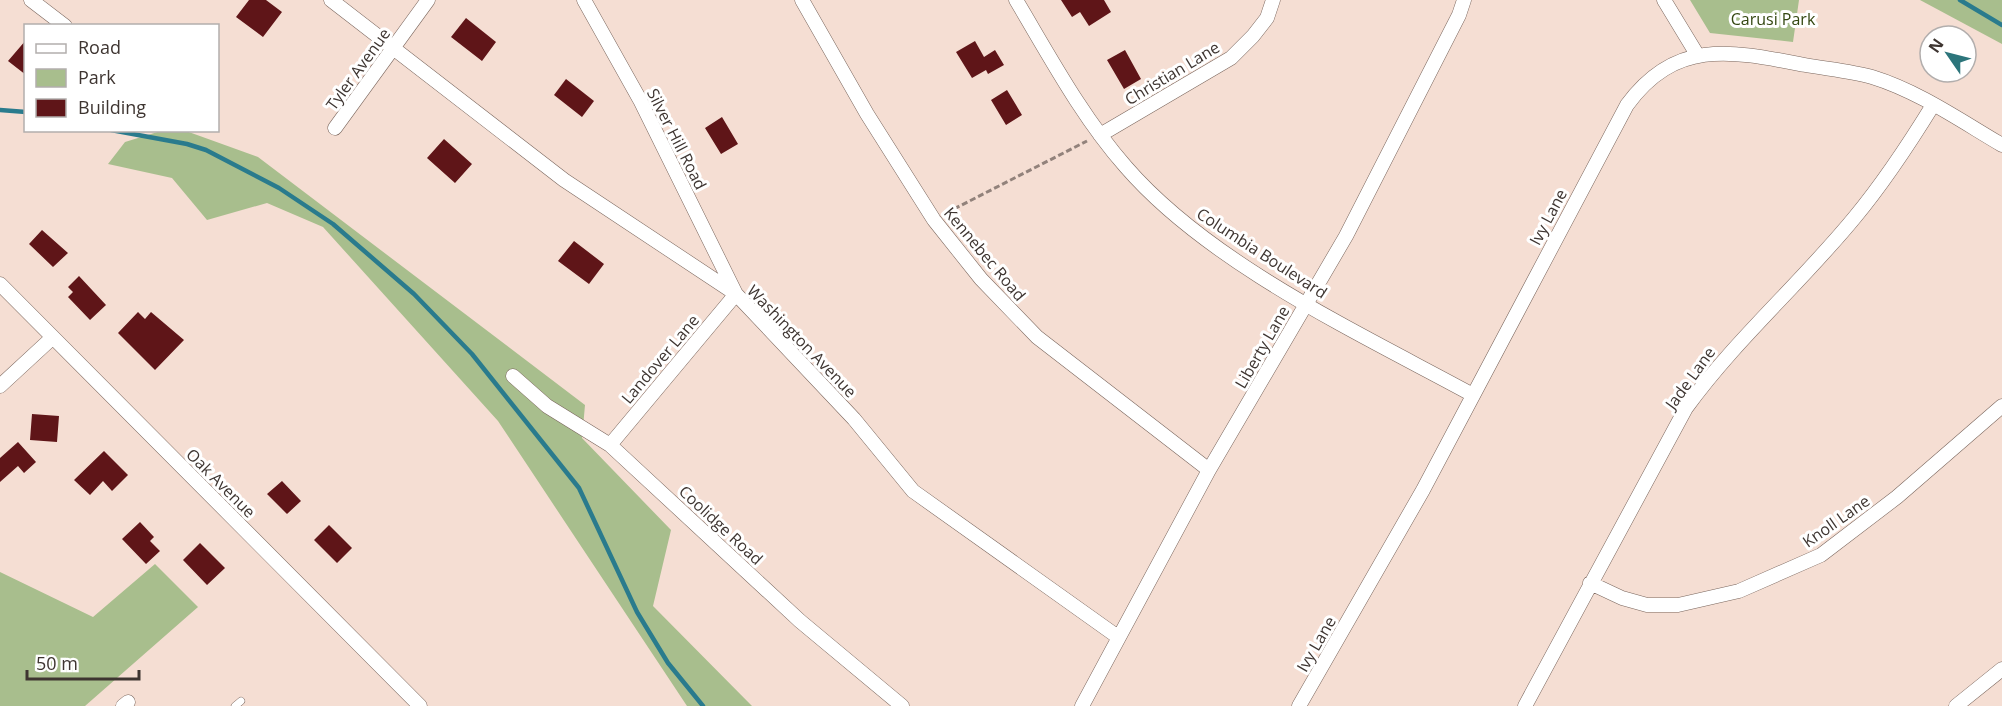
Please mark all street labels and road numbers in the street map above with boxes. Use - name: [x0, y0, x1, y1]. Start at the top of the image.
- street label: Tyler Avenue: [321, 24, 395, 114]
- street label: Christian Lane: [1121, 36, 1223, 110]
- street label: Silver Hill Road: [642, 85, 712, 193]
- street label: Ivy Lane: [1524, 185, 1572, 249]
- street label: Kennebec Road: [939, 202, 1031, 306]
- street label: Columbia Boulevard: [1193, 203, 1331, 303]
- street label: Washington Avenue: [742, 280, 862, 402]
- street label: Liberty Lane: [1230, 302, 1294, 392]
- street label: Landover Lane: [616, 310, 704, 408]
- street label: Jade Lane: [1659, 342, 1720, 415]
- street label: Oak Avenue: [182, 444, 260, 522]
- street label: Coolidge Road: [674, 480, 768, 570]
- street label: Knoll Lane: [1798, 490, 1874, 552]
- street label: Ivy Lane: [1291, 612, 1341, 676]

